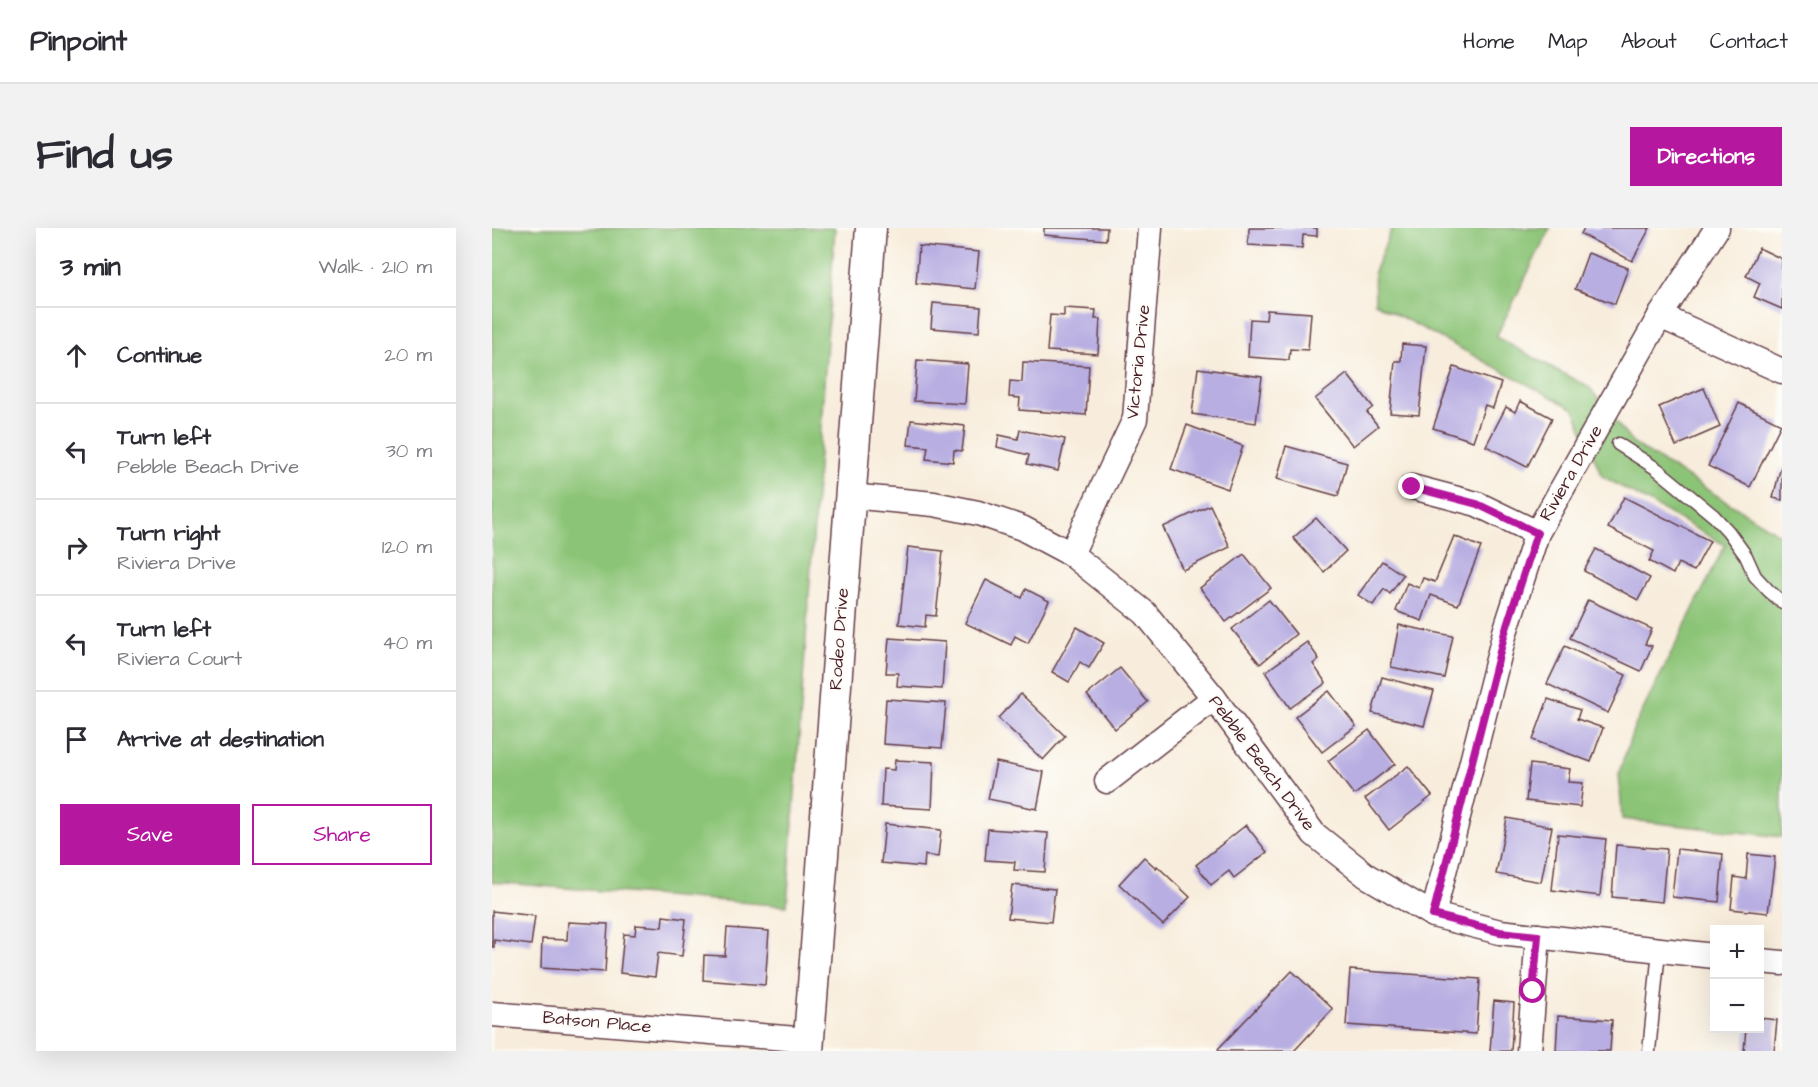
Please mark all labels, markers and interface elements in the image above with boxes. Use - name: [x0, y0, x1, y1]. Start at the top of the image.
- text: Pinpoint: [30, 22, 127, 61]
- text: Home: [1463, 27, 1515, 56]
- text: Map: [1548, 27, 1588, 56]
- text: About: [1621, 27, 1677, 56]
- text: Contact: [1710, 27, 1788, 56]
- text: Find us: [36, 127, 173, 185]
- button: Directions: [1630, 127, 1782, 186]
- text: 3 min: [60, 249, 121, 285]
- text: Walk · 210 m: [319, 253, 432, 281]
- street label: Victoria Drive: [1120, 303, 1156, 421]
- icon: ahead: [60, 339, 93, 372]
- text: Continue: [117, 340, 202, 371]
- text: 20 m: [384, 341, 432, 369]
- street label: Riviera Drive: [1533, 420, 1609, 526]
- text: Turn left: [117, 422, 211, 453]
- icon: left: [60, 435, 93, 468]
- text: 30 m: [386, 437, 432, 465]
- text: Pebble Beach Drive: [117, 453, 299, 481]
- route end: [1398, 473, 1424, 499]
- text: Turn right: [117, 518, 220, 549]
- icon: right: [60, 531, 93, 564]
- text: 120 m: [382, 533, 432, 561]
- text: Riviera Drive: [117, 549, 236, 577]
- street label: Rodeo Drive: [823, 587, 855, 691]
- text: Turn left: [117, 614, 211, 645]
- icon: left: [60, 627, 93, 660]
- text: 40 m: [382, 629, 432, 657]
- text: Riviera Court: [117, 645, 242, 673]
- street label: Pebble Beach Drive: [1203, 690, 1321, 836]
- icon: arrive: [60, 723, 93, 756]
- text: Arrive at destination: [117, 724, 324, 755]
- button: Save: [60, 804, 240, 865]
- button: Share: [252, 804, 432, 865]
- map controls: [1710, 925, 1764, 1033]
- button: +: [1710, 925, 1764, 979]
- route start: [1519, 977, 1545, 1003]
- button: −: [1710, 979, 1764, 1033]
- street label: Batson Place: [542, 1005, 653, 1039]

